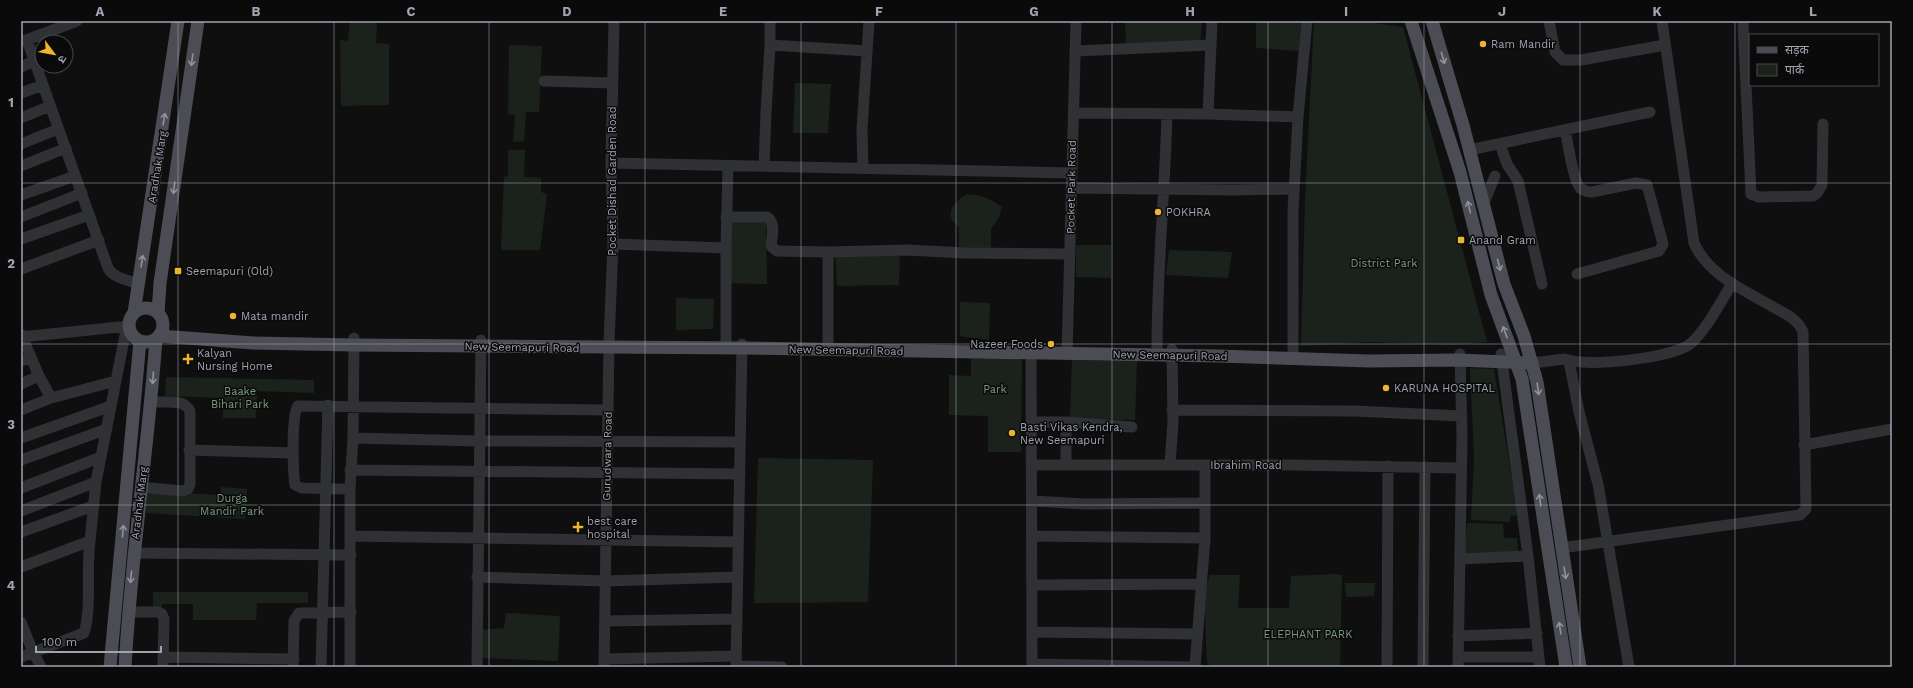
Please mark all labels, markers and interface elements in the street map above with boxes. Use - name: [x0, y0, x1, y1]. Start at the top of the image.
- text: A: [96, 4, 105, 19]
- text: B: [252, 4, 261, 19]
- text: C: [407, 4, 416, 19]
- text: D: [562, 4, 572, 19]
- text: E: [719, 4, 727, 19]
- text: F: [875, 4, 883, 19]
- text: G: [1029, 4, 1039, 19]
- text: H: [1185, 4, 1195, 19]
- text: I: [1344, 4, 1348, 19]
- text: J: [1498, 4, 1506, 19]
- text: K: [1652, 4, 1662, 19]
- text: L: [1809, 4, 1817, 19]
- north arrow: [34, 34, 74, 74]
- legend: [1749, 34, 1879, 86]
- place label: Ram Mandir: [1491, 38, 1556, 51]
- marker: Ram Mandir: [1478, 39, 1488, 49]
- text: सड़क: [1785, 43, 1810, 57]
- one-way arrow: [1440, 52, 1447, 65]
- text: उ: [55, 53, 69, 66]
- one-way arrow: [188, 53, 196, 66]
- text: पार्क: [1785, 63, 1805, 77]
- text: 1: [8, 95, 14, 110]
- street label: Pocket Dishad Garden Road: [606, 106, 619, 256]
- one-way arrow: [160, 112, 168, 125]
- street label: Aradhak Marg: [145, 130, 170, 204]
- street label: Pocket Park Road: [1064, 140, 1079, 234]
- one-way arrow: [170, 181, 178, 194]
- one-way arrow: [1465, 201, 1472, 214]
- place label: POKHRA: [1166, 206, 1211, 219]
- marker: POKHRA: [1153, 207, 1163, 217]
- place label: Anand Gram: [1469, 234, 1536, 247]
- marker: Anand Gram: [1456, 235, 1466, 245]
- one-way arrow: [138, 255, 146, 268]
- text: 2: [7, 256, 15, 271]
- park label: District Park: [1351, 257, 1417, 270]
- one-way arrow: [1496, 258, 1503, 271]
- place label: Seemapuri (Old): [186, 265, 273, 278]
- marker: Seemapuri (Old): [173, 266, 183, 276]
- place label: Mata mandir: [241, 310, 309, 323]
- marker: Mata mandir: [228, 311, 238, 321]
- one-way arrow: [1500, 327, 1508, 339]
- place label: Nazeer Foods: [970, 338, 1043, 351]
- marker: Nazeer Foods: [1046, 339, 1056, 349]
- street label: New Seemapuri Road: [464, 340, 580, 355]
- street label: New Seemapuri Road: [788, 343, 904, 358]
- place label: Kalyan Nursing Home: [197, 347, 273, 373]
- street label: New Seemapuri Road: [1112, 348, 1228, 363]
- marker: Kalyan Nursing Home: [182, 353, 194, 365]
- one-way arrow: [150, 371, 157, 384]
- place label: KARUNA HOSPITAL: [1394, 382, 1495, 395]
- one-way arrow: [1534, 382, 1542, 395]
- park label: Park: [983, 383, 1007, 396]
- marker: KARUNA HOSPITAL: [1381, 383, 1391, 393]
- park label: Baake Bihari Park: [211, 385, 269, 411]
- street label: Gurudwara Road: [600, 411, 615, 501]
- text: 3: [7, 417, 15, 432]
- place label: Basti Vikas Kendra, New Seemapuri: [1020, 421, 1122, 447]
- marker: Basti Vikas Kendra, New Seemapuri: [1007, 428, 1017, 438]
- street label: Ibrahim Road: [1210, 459, 1282, 472]
- street label: Aradhak Marg: [129, 466, 150, 540]
- park label: Durga Mandir Park: [200, 492, 264, 518]
- one-way arrow: [1536, 494, 1544, 507]
- place label: best care hospital: [587, 515, 637, 541]
- marker: best care hospital: [572, 521, 584, 533]
- one-way arrow: [119, 525, 126, 538]
- one-way arrow: [1561, 566, 1569, 579]
- one-way arrow: [127, 570, 134, 583]
- text: 4: [7, 578, 16, 593]
- one-way arrow: [1556, 622, 1564, 635]
- scale bar: [36, 628, 161, 654]
- park label: ELEPHANT PARK: [1264, 628, 1352, 641]
- text: 100 m: [42, 635, 77, 649]

